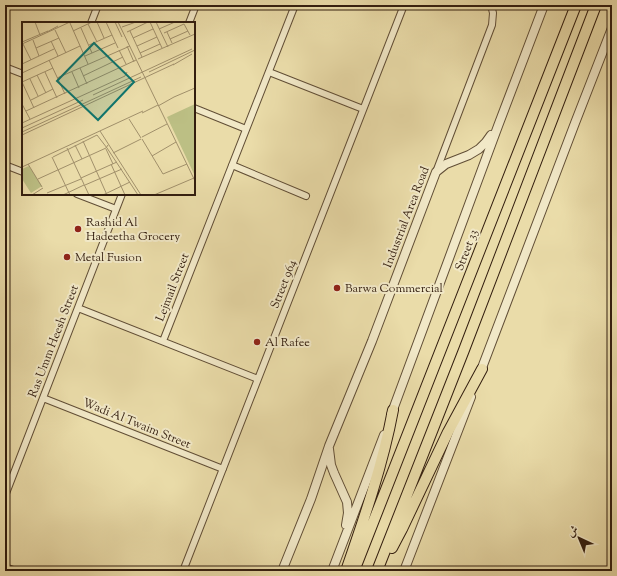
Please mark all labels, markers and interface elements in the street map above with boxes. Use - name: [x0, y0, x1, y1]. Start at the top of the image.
- inset map: [22, 22, 195, 195]
- street label: Industrial Area Road: [379, 164, 435, 271]
- place label: Rashid Al Hadeetha Grocery: [86, 214, 180, 246]
- marker: Rashid Al Hadeetha Grocery: [73, 224, 83, 234]
- street label: Street 33: [451, 227, 483, 274]
- place label: Metal Fusion: [75, 249, 142, 267]
- street label: Lejmail Street: [152, 251, 194, 324]
- marker: Metal Fusion: [62, 252, 72, 262]
- street label: Street 964: [266, 257, 302, 311]
- place label: Barwa Commercial: [345, 280, 444, 298]
- street label: Ras Umm Heesh Street: [24, 282, 84, 400]
- marker: Barwa Commercial: [332, 283, 342, 293]
- place label: Al Rafee: [265, 334, 310, 352]
- marker: Al Rafee: [252, 337, 262, 347]
- street label: Wadi Al Twaim Street: [80, 394, 193, 454]
- north arrow: [559, 518, 599, 558]
- text: ش: [563, 522, 582, 541]

